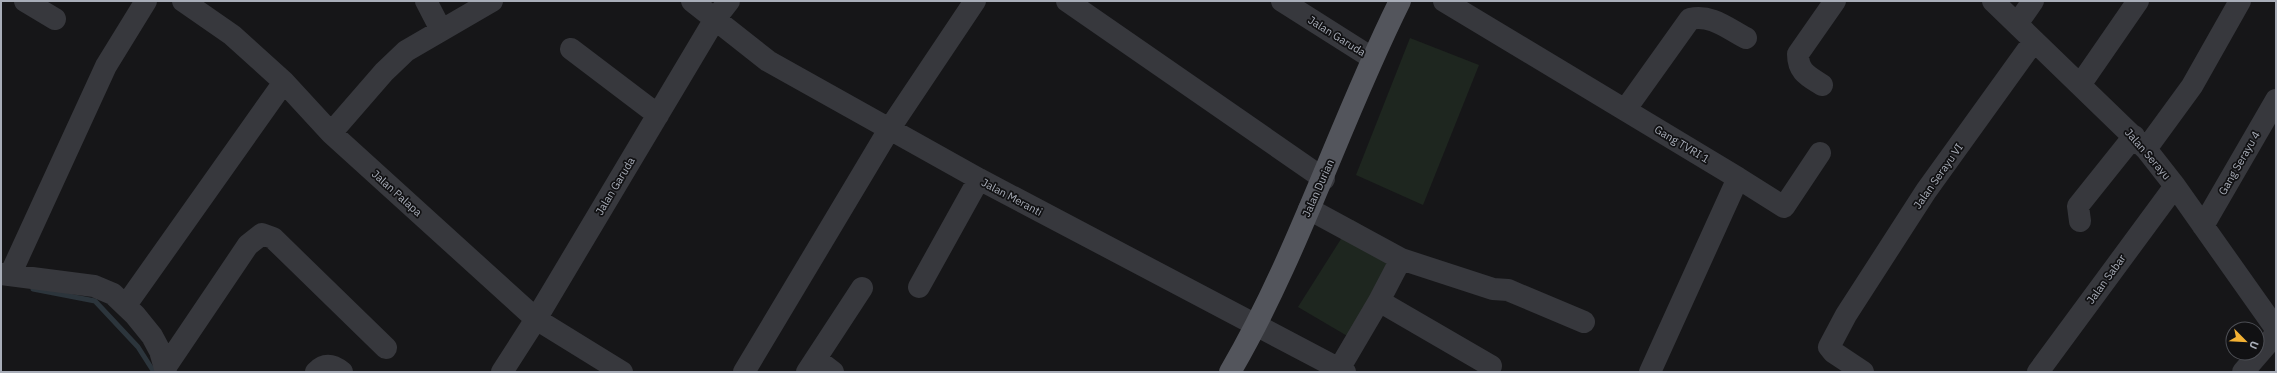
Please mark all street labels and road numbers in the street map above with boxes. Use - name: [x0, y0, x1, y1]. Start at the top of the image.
- street label: Jalan Garuda: [1306, 13, 1368, 59]
- street label: Gang TVRI 1: [1652, 122, 1712, 166]
- street label: Jalan Serayu: [2122, 126, 2174, 182]
- street label: Gang Serayu 4: [2215, 128, 2263, 197]
- street label: Jalan Serayu VI: [1910, 140, 1966, 212]
- street label: Jalan Garuda: [592, 154, 638, 218]
- street label: Jalan Durian: [1299, 157, 1337, 219]
- street label: Jalan Palapa: [369, 167, 425, 219]
- street label: Jalan Meranti: [979, 175, 1045, 219]
- street label: Jalan Sabar: [2083, 252, 2129, 306]

